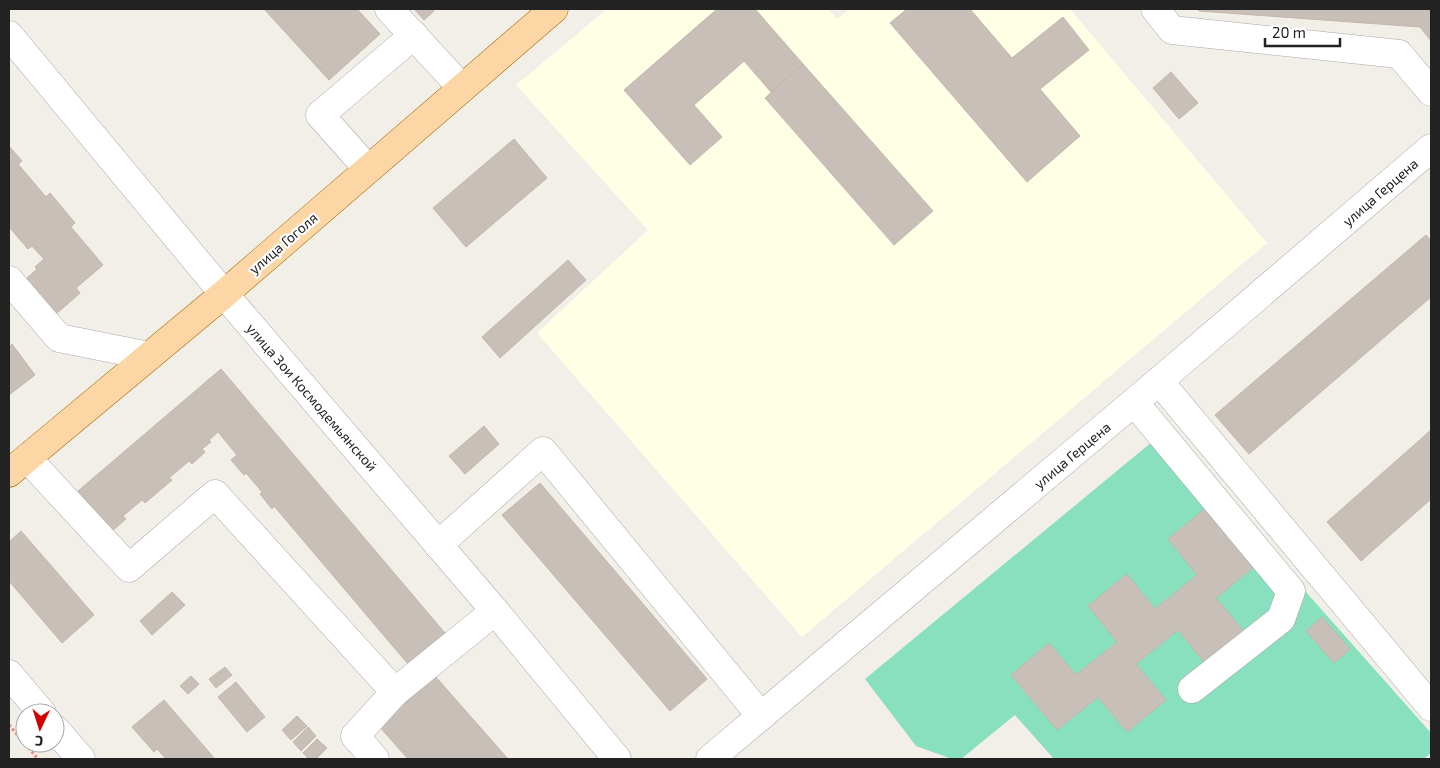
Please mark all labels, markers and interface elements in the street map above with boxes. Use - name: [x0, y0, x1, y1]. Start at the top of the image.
- scale bar: [1265, 15, 1340, 47]
- text: 20 m: [1272, 23, 1306, 41]
- street label: улица Герцена: [1339, 155, 1421, 229]
- street label: улица Гоголя: [245, 209, 321, 277]
- street label: улица Зои Космодемьянской: [243, 320, 381, 474]
- street label: улица Герцена: [1030, 418, 1114, 492]
- north arrow: [15, 703, 65, 753]
- text: С: [34, 733, 44, 750]

